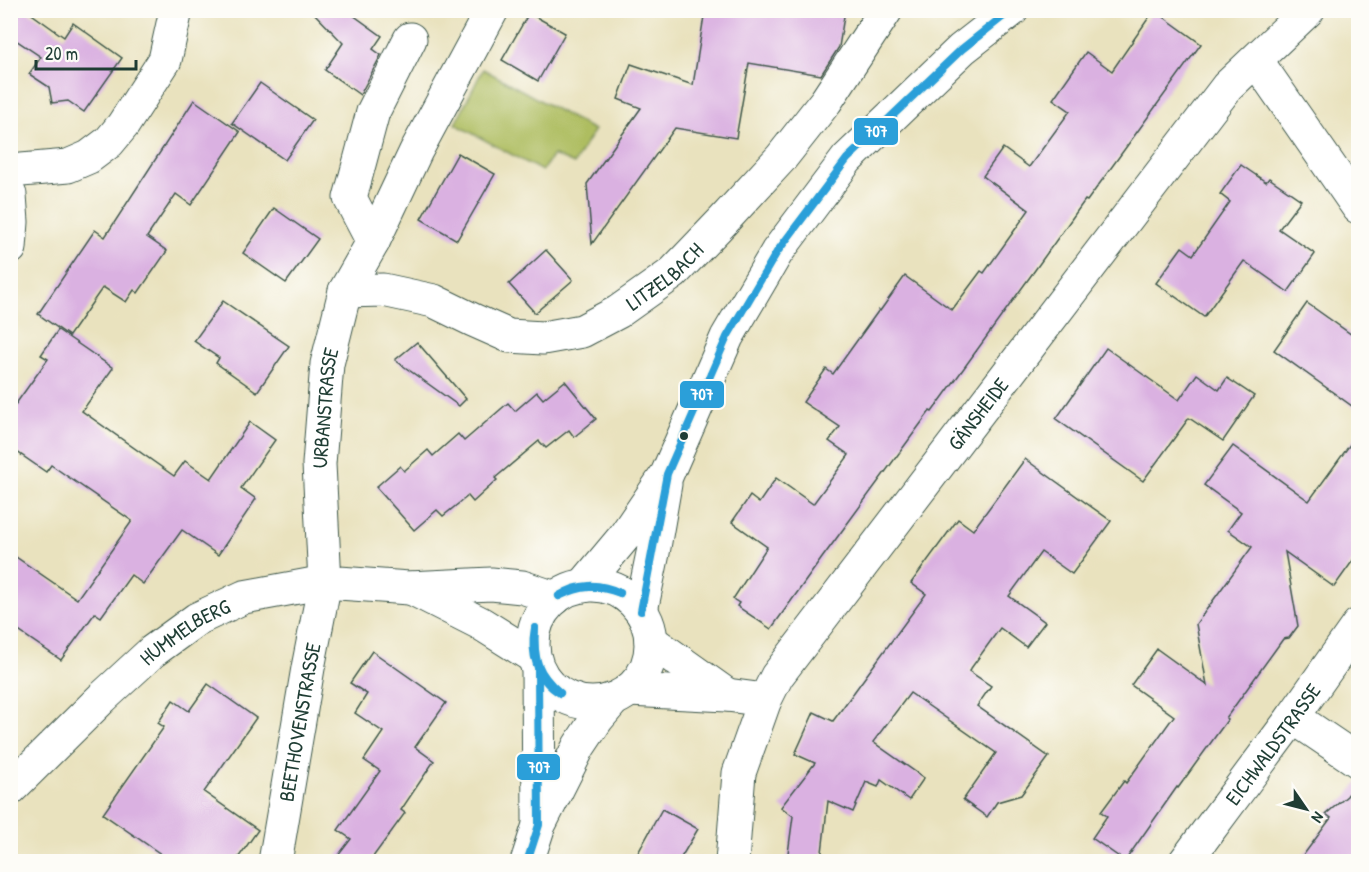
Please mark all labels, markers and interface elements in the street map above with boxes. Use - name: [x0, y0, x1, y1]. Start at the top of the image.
- scale bar: [36, 33, 136, 71]
- text: 20 m: [45, 41, 78, 66]
- line badge: 707: [853, 117, 899, 146]
- text: 707: [863, 120, 888, 142]
- street label: LITZELBACH: [620, 236, 710, 317]
- street label: URBANSTRASSE: [304, 344, 345, 469]
- street label: GÄNSHEIDE: [940, 371, 1015, 456]
- line badge: 707: [679, 380, 725, 409]
- text: 707: [689, 383, 714, 405]
- unlabelled marker: [678, 430, 690, 442]
- street label: HUMMELBERG: [133, 591, 234, 671]
- street label: BEETHOVENSTRASSE: [271, 640, 327, 804]
- street label: EICHWALDSTRASSE: [1218, 677, 1327, 811]
- line badge: 707: [516, 753, 561, 781]
- text: 707: [526, 756, 551, 778]
- north arrow: [1276, 779, 1336, 839]
- text: N: [1307, 808, 1330, 828]

